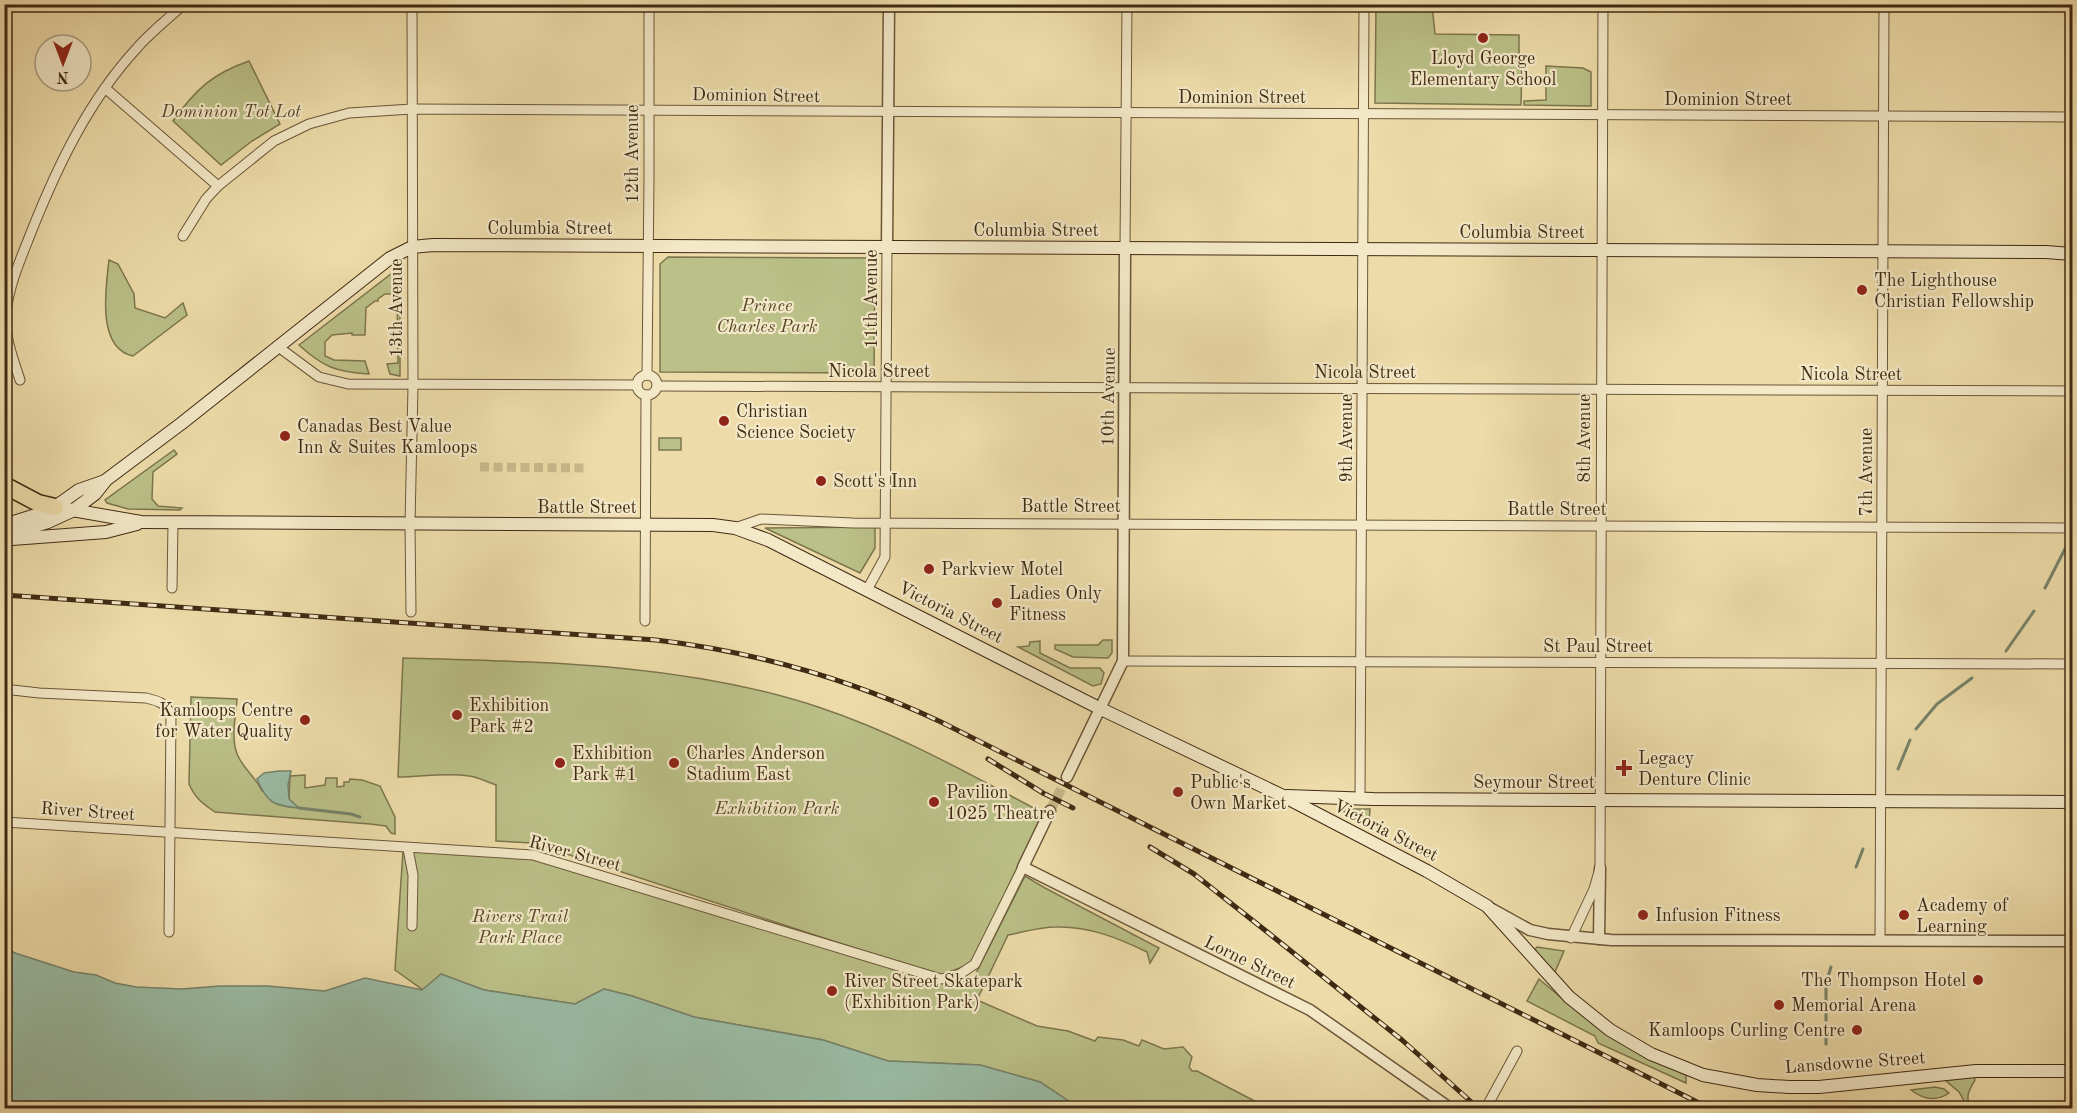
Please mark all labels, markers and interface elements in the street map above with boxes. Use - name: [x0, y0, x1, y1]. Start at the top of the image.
- marker: Lloyd George Elementary School: [1476, 31, 1490, 45]
- north arrow: [33, 33, 93, 93]
- place label: Lloyd George Elementary School: [1410, 50, 1556, 89]
- text: N: [56, 68, 69, 84]
- street label: Dominion Street: [692, 86, 820, 106]
- street label: Dominion Street: [1178, 89, 1306, 107]
- street label: Dominion Street: [1664, 91, 1792, 109]
- park label: Dominion Tot Lot: [160, 103, 301, 121]
- street label: 12th Avenue: [624, 104, 642, 204]
- street label: Columbia Street: [487, 220, 613, 238]
- street label: Columbia Street: [973, 222, 1099, 240]
- street label: Columbia Street: [1459, 224, 1585, 242]
- street label: 11th Avenue: [863, 249, 881, 349]
- street label: 13th Avenue: [388, 258, 406, 358]
- place label: The Lighthouse Christian Fellowship: [1874, 272, 2034, 311]
- marker: The Lighthouse Christian Fellowship: [1855, 283, 1869, 297]
- park label: Prince Charles Park: [716, 297, 818, 336]
- street label: 10th Avenue: [1099, 347, 1119, 447]
- street label: Nicola Street: [828, 363, 930, 381]
- street label: Nicola Street: [1314, 364, 1416, 382]
- street label: Nicola Street: [1800, 366, 1902, 384]
- street label: 9th Avenue: [1338, 394, 1356, 482]
- street label: 8th Avenue: [1576, 394, 1594, 482]
- place label: Christian Science Society: [736, 403, 856, 442]
- marker: Christian Science Society: [717, 414, 731, 428]
- place label: Canadas Best Value Inn & Suites Kamloops: [297, 418, 478, 457]
- street label: 7th Avenue: [1858, 428, 1876, 516]
- marker: Canadas Best Value Inn & Suites Kamloops: [278, 429, 292, 443]
- place label: Scott's Inn: [833, 473, 918, 491]
- marker: Scott's Inn: [814, 474, 828, 488]
- street label: Battle Street: [1021, 498, 1121, 516]
- street label: Battle Street: [537, 499, 637, 517]
- street label: Battle Street: [1507, 501, 1607, 519]
- place label: Parkview Motel: [941, 561, 1063, 579]
- marker: Parkview Motel: [922, 562, 936, 576]
- street label: Victoria Street: [895, 579, 1006, 647]
- place label: Ladies Only Fitness: [1009, 585, 1103, 624]
- marker: Ladies Only Fitness: [990, 596, 1004, 610]
- street label: St Paul Street: [1543, 638, 1653, 656]
- place label: Exhibition Park #2: [469, 697, 550, 736]
- place label: Kamloops Centre for Water Quality: [155, 702, 293, 741]
- marker: Exhibition Park #2: [450, 708, 464, 722]
- marker: Kamloops Centre for Water Quality: [298, 713, 312, 727]
- place label: Exhibition Park #1: [572, 745, 653, 784]
- place label: Charles Anderson Stadium East: [686, 745, 825, 784]
- place label: Legacy Denture Clinic: [1638, 750, 1751, 789]
- marker: Exhibition Park #1: [553, 756, 567, 770]
- marker: Charles Anderson Stadium East: [667, 756, 681, 770]
- marker: Legacy Denture Clinic: [1615, 759, 1633, 777]
- place label: Public's Own Market: [1190, 774, 1287, 813]
- street label: Seymour Street: [1473, 774, 1595, 792]
- place label: Pavilion 1025 Theatre: [946, 784, 1055, 823]
- marker: Public's Own Market: [1171, 785, 1185, 799]
- marker: Pavilion 1025 Theatre: [927, 795, 941, 809]
- street label: Victoria Street: [1330, 797, 1441, 865]
- street label: River Street: [40, 800, 136, 824]
- park label: Exhibition Park: [713, 800, 840, 818]
- street label: River Street: [527, 833, 623, 875]
- place label: Academy of Learning: [1916, 897, 2009, 936]
- place label: Infusion Fitness: [1655, 907, 1781, 925]
- park label: Rivers Trail Park Place: [471, 908, 569, 947]
- marker: Infusion Fitness: [1636, 908, 1650, 922]
- marker: Academy of Learning: [1897, 908, 1911, 922]
- street label: Lorne Street: [1201, 933, 1298, 993]
- place label: The Thompson Hotel: [1801, 972, 1966, 990]
- place label: River Street Skatepark (Exhibition Park): [844, 973, 1023, 1012]
- marker: The Thompson Hotel: [1971, 973, 1985, 987]
- marker: River Street Skatepark (Exhibition Park): [825, 984, 839, 998]
- place label: Memorial Arena: [1791, 997, 1917, 1015]
- marker: Memorial Arena: [1772, 998, 1786, 1012]
- place label: Kamloops Curling Centre: [1648, 1022, 1845, 1040]
- marker: Kamloops Curling Centre: [1850, 1023, 1864, 1037]
- street label: Lansdowne Street: [1784, 1049, 1926, 1077]

